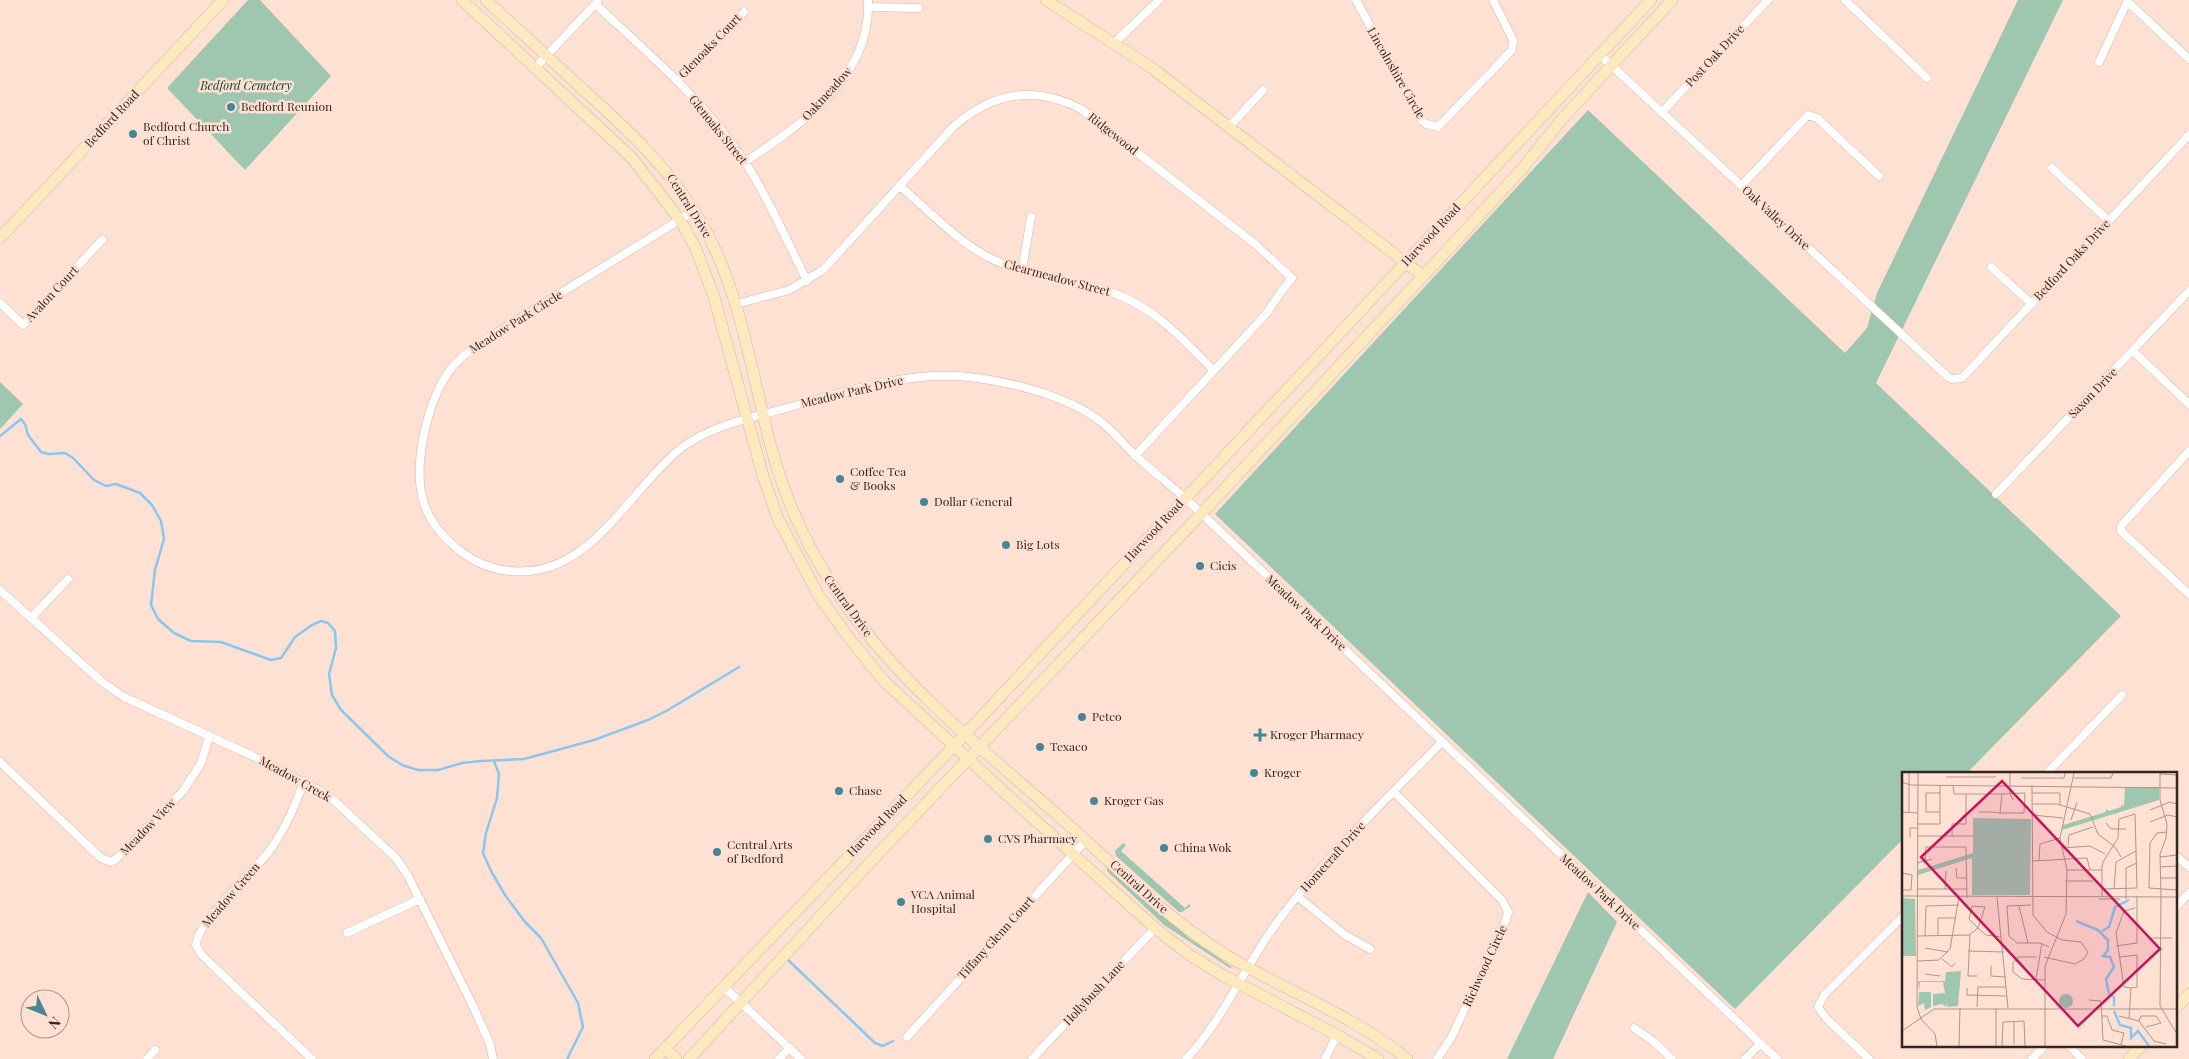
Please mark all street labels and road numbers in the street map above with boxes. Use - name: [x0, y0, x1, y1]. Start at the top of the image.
- street label: Glenoaks Court: [674, 9, 745, 81]
- street label: Post Oak Drive: [1681, 21, 1747, 90]
- street label: Lincolnshire Circle: [1364, 24, 1429, 121]
- street label: Oakmeadow: [798, 63, 855, 124]
- street label: Bedford Road: [80, 86, 142, 151]
- street label: Glenoaks Street: [686, 91, 752, 168]
- street label: Ridgewood: [1085, 109, 1142, 158]
- street label: Central Drive: [664, 170, 716, 241]
- street label: Oak Valley Drive: [1739, 182, 1814, 253]
- street label: Harwood Road: [1397, 200, 1463, 269]
- street label: Bedford Oaks Drive: [2030, 215, 2113, 303]
- street label: Clearmeadow Street: [1002, 255, 1113, 299]
- street label: Avalon Court: [21, 261, 82, 325]
- street label: Meadow Park Circle: [466, 286, 565, 356]
- street label: Saxon Drive: [2064, 364, 2120, 421]
- street label: Meadow Park Drive: [799, 371, 904, 411]
- street label: Harwood Road: [1120, 496, 1186, 565]
- street label: Central Drive: [821, 571, 877, 640]
- street label: Meadow Park Drive: [1263, 571, 1350, 654]
- street label: Meadow Creek: [257, 752, 335, 805]
- street label: Harwood Road: [843, 791, 910, 860]
- street label: Meadow View: [116, 794, 179, 858]
- street label: Homecraft Drive: [1296, 818, 1368, 895]
- street label: Meadow Park Drive: [1557, 850, 1644, 933]
- street label: Central Drive: [1107, 856, 1172, 917]
- street label: Meadow Green: [198, 859, 263, 930]
- street label: Tiffany Glenn Court: [954, 892, 1038, 982]
- street label: Richwood Circle: [1458, 922, 1510, 1009]
- street label: Hollybush Lane: [1059, 956, 1128, 1028]

